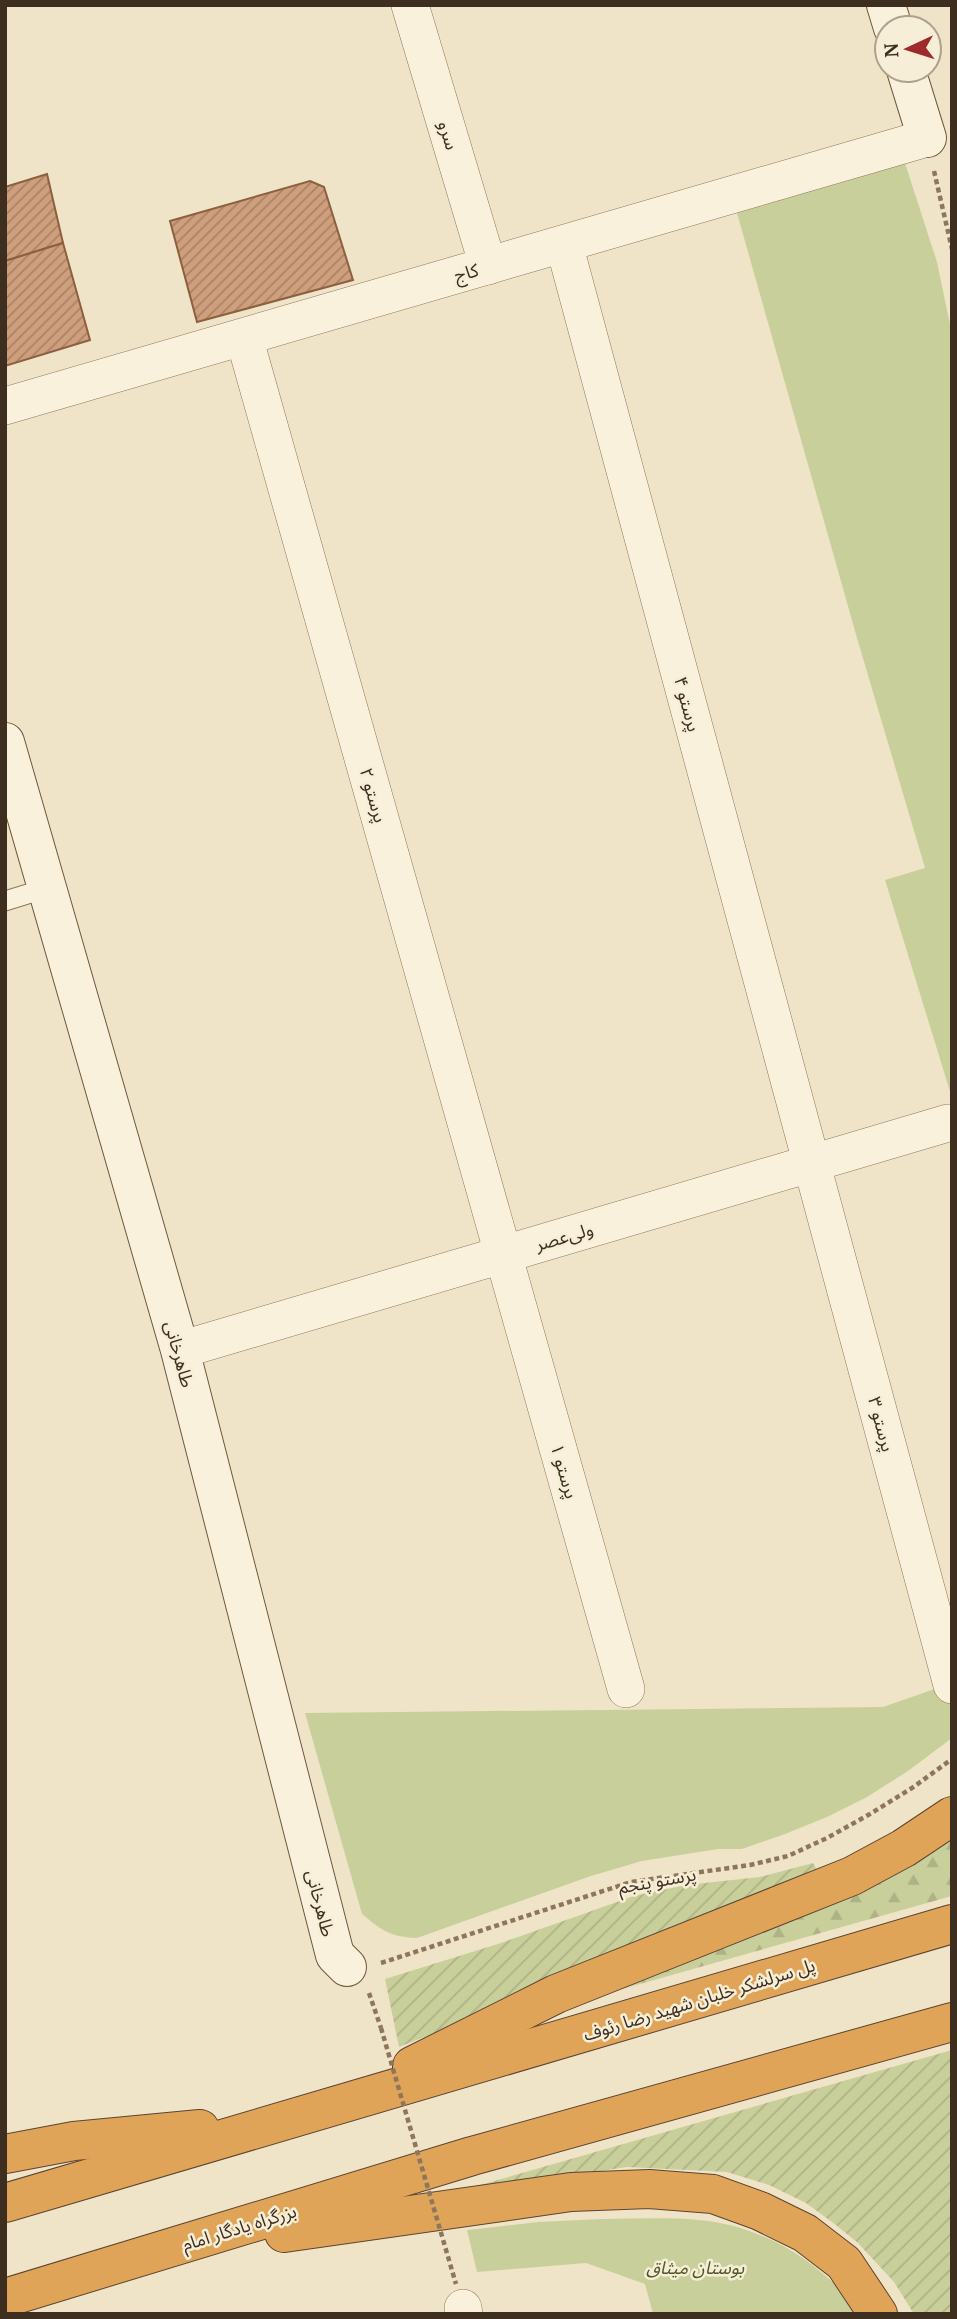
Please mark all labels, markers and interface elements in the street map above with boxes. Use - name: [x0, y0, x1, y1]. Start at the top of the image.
- north arrow: [873, 14, 943, 84]
- text: N: [878, 42, 904, 58]
- street label: سرو: [433, 117, 465, 153]
- street label: کاج: [451, 257, 482, 289]
- street label: پرستو ۴: [669, 674, 707, 734]
- street label: پرستو ۲: [355, 765, 393, 825]
- street label: ولی‌عصر: [531, 1216, 596, 1256]
- street label: طاهرخانی: [160, 1318, 200, 1390]
- street label: پرستو ۳: [863, 1394, 901, 1454]
- street label: پرستو ۱: [546, 1441, 584, 1501]
- street label: پرستو پنجم: [616, 1861, 698, 1901]
- street label: طاهرخانی: [301, 1867, 341, 1939]
- street label: پل سرلشکر خلبان شهید رضا رئوف: [580, 1952, 818, 2046]
- street label: بزرگراه یادگار امام: [179, 2198, 300, 2259]
- park label: بوستان میثاق: [646, 2255, 744, 2279]

